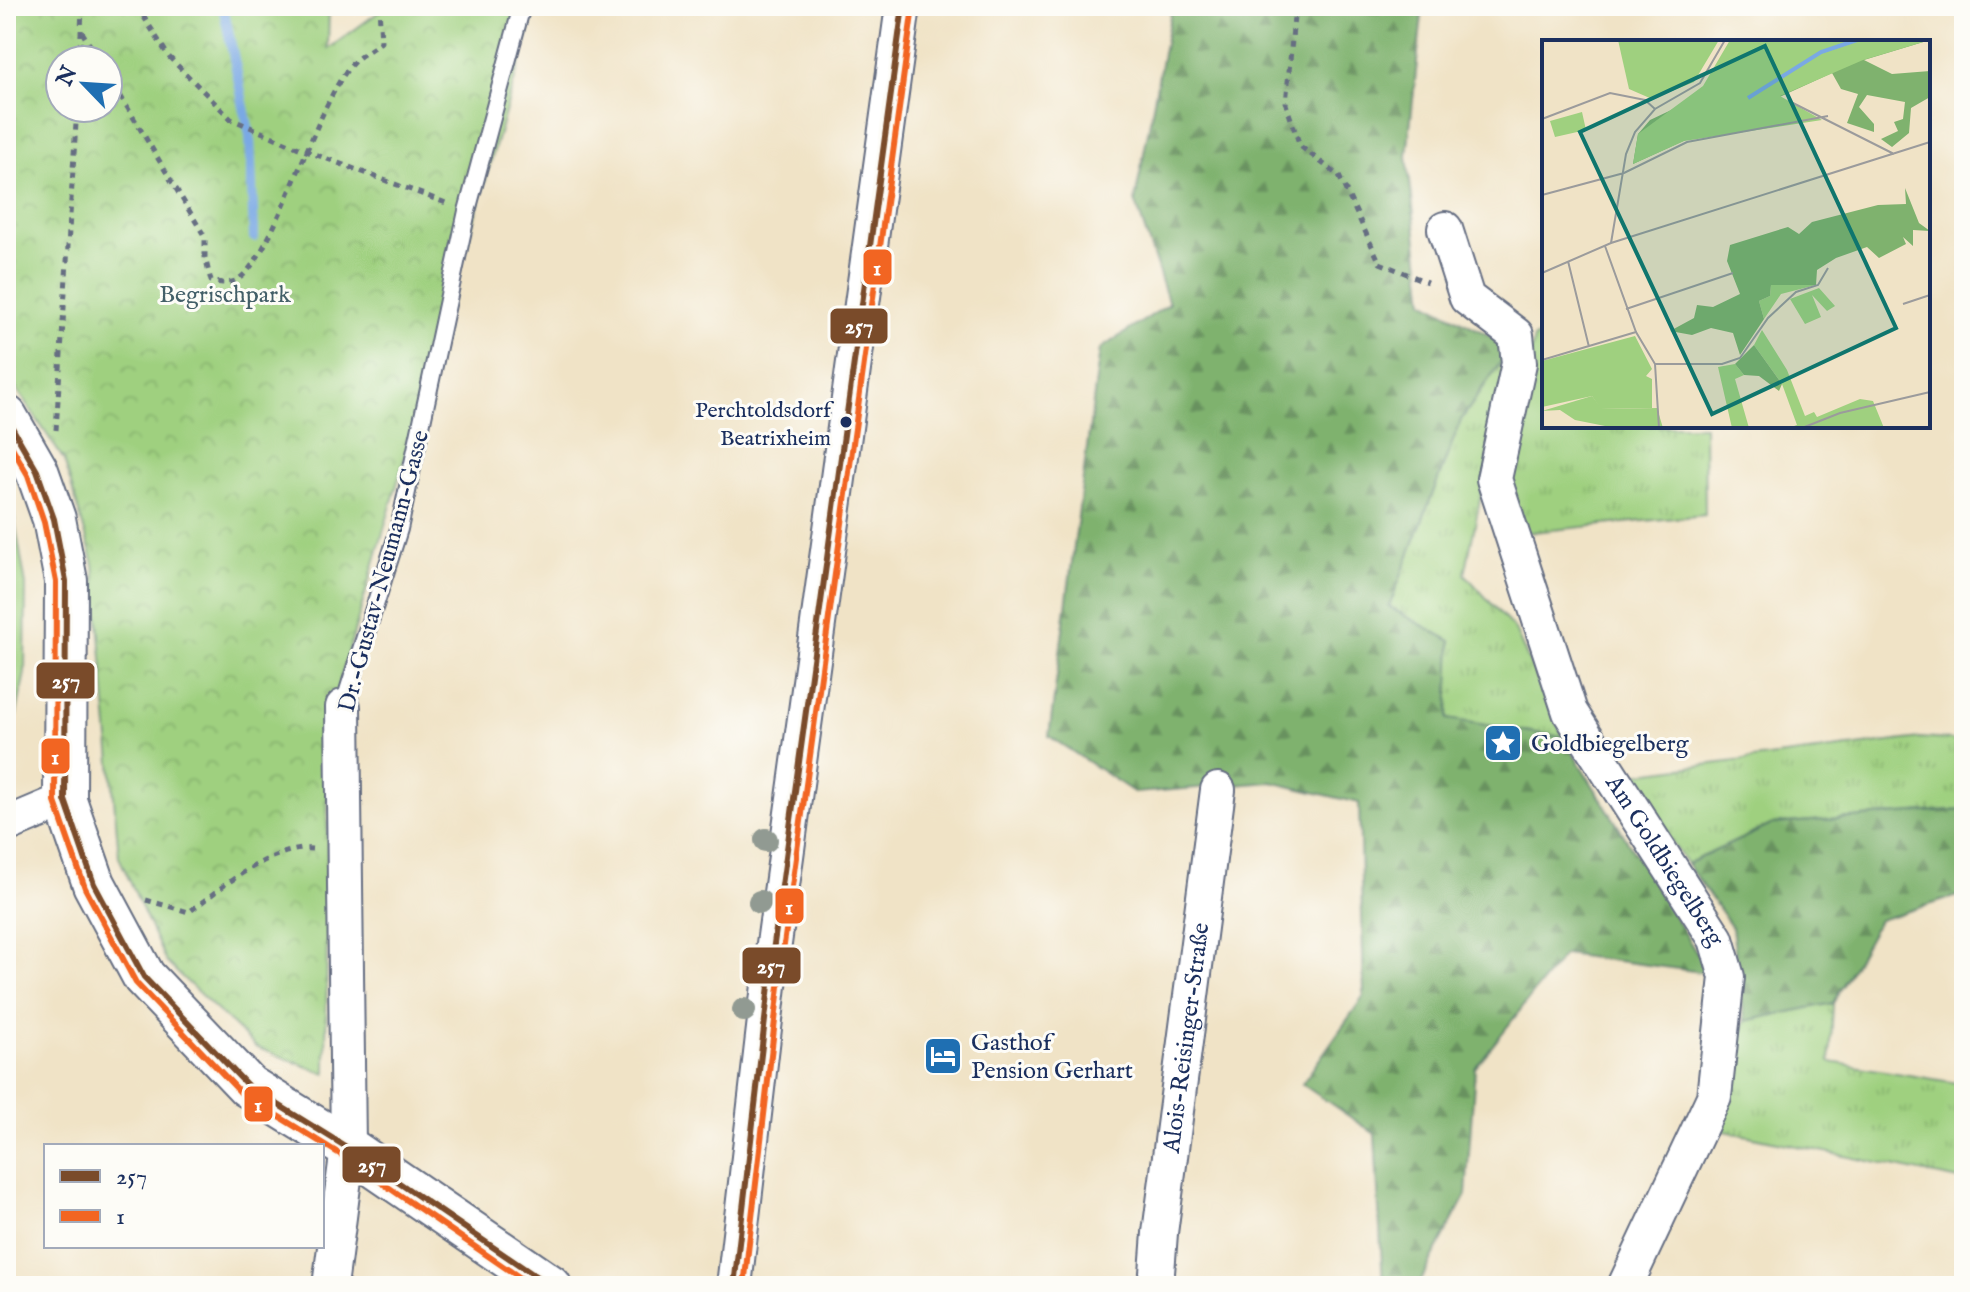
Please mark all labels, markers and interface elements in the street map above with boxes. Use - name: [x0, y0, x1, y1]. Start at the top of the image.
- inset map: [1542, 40, 1930, 428]
- north arrow: [44, 44, 124, 124]
- text: N: [51, 62, 84, 92]
- line badge: 1: [862, 248, 893, 286]
- text: 1: [873, 255, 881, 283]
- park label: Begrischpark: [159, 280, 291, 311]
- line badge: 257: [829, 307, 889, 345]
- text: 257: [845, 313, 873, 341]
- place label: Perchtoldsdorf Beatrixheim: [695, 397, 835, 453]
- marker: Perchtoldsdorf Beatrixheim: [838, 414, 854, 430]
- street label: Dr.-Gustav-Neumann-Gasse: [332, 427, 437, 716]
- line badge: 257: [35, 661, 96, 700]
- text: 257: [52, 668, 80, 696]
- place icon: Goldbiegelberg: [1482, 722, 1524, 764]
- place label: Goldbiegelberg: [1531, 729, 1690, 760]
- line badge: 1: [40, 737, 71, 775]
- text: 1: [51, 744, 59, 772]
- street label: Am Goldbiegelberg: [1597, 769, 1731, 953]
- line badge: 1: [774, 887, 805, 925]
- text: 1: [785, 894, 793, 922]
- street label: Alois-Reisinger-Straße: [1156, 921, 1217, 1156]
- line badge: 257: [741, 946, 802, 985]
- text: 257: [757, 953, 785, 981]
- place label: Gasthof Pension Gerhart: [971, 1028, 1133, 1087]
- hotel icon: Gasthof Pension Gerhart: [922, 1035, 964, 1077]
- line badge: 1: [243, 1085, 274, 1123]
- text: 1: [254, 1092, 262, 1120]
- legend: [44, 1144, 324, 1248]
- line badge: 257: [341, 1145, 402, 1184]
- text: 257: [358, 1152, 386, 1180]
- text: 257: [116, 1162, 147, 1193]
- text: 1: [116, 1202, 125, 1233]

